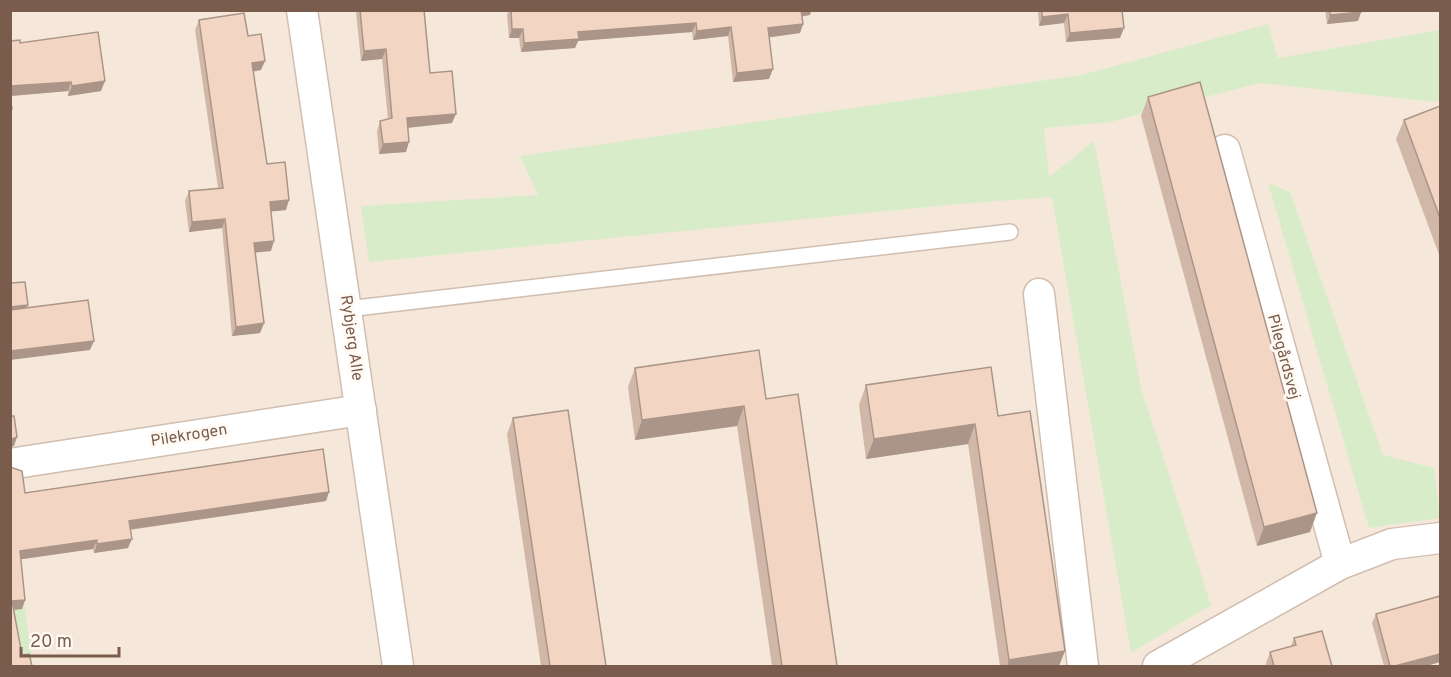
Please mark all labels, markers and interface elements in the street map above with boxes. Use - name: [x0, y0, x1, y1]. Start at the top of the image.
- street label: Rybjerg Alle: [335, 294, 367, 382]
- street label: Pilegårdsvej: [1262, 312, 1304, 402]
- street label: Pilekrogen: [149, 420, 229, 452]
- scale bar: [21, 620, 118, 658]
- text: 20 m: [30, 631, 72, 654]

